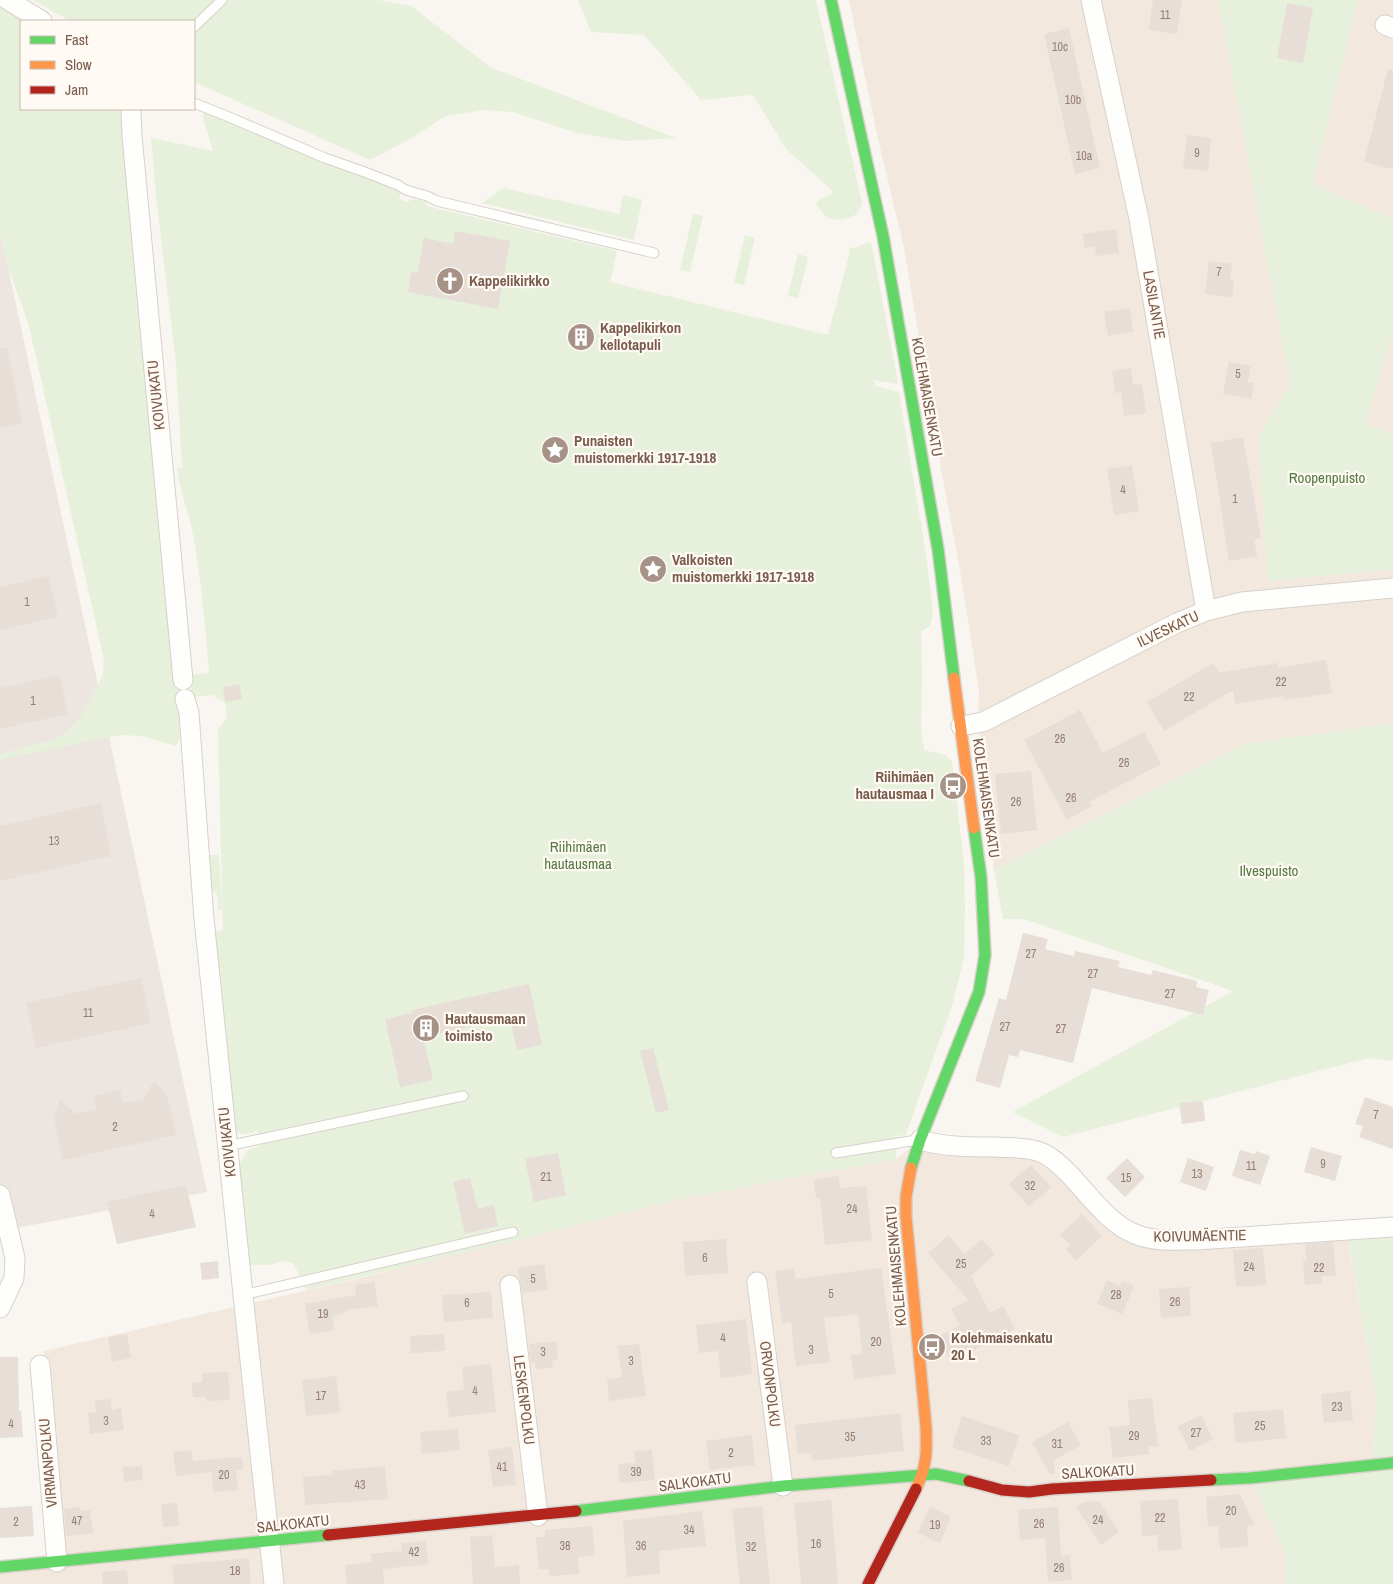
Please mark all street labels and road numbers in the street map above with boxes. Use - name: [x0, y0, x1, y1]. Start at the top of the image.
- street label: LASILANTIE: [1138, 269, 1171, 341]
- street label: KOLEHMAISENKATU: [907, 336, 948, 458]
- street label: KOIVUKATU: [141, 359, 170, 431]
- street label: ILVESKATU: [1133, 605, 1202, 652]
- street label: KOLEHMAISENKATU: [968, 737, 1005, 859]
- street label: KOIVUKATU: [212, 1106, 241, 1178]
- street label: KOLEHMAISENKATU: [880, 1205, 911, 1327]
- street label: KOIVUMÄENTIE: [1153, 1224, 1247, 1247]
- street label: ORVONPOLKU: [755, 1340, 786, 1428]
- street label: LESKENPOLKU: [509, 1354, 540, 1446]
- street label: VIRMANPOLKU: [33, 1418, 62, 1509]
- street label: SALKOKATU: [1061, 1459, 1135, 1484]
- street label: SALKOKATU: [657, 1467, 732, 1496]
- street label: SALKOKATU: [256, 1509, 330, 1538]

